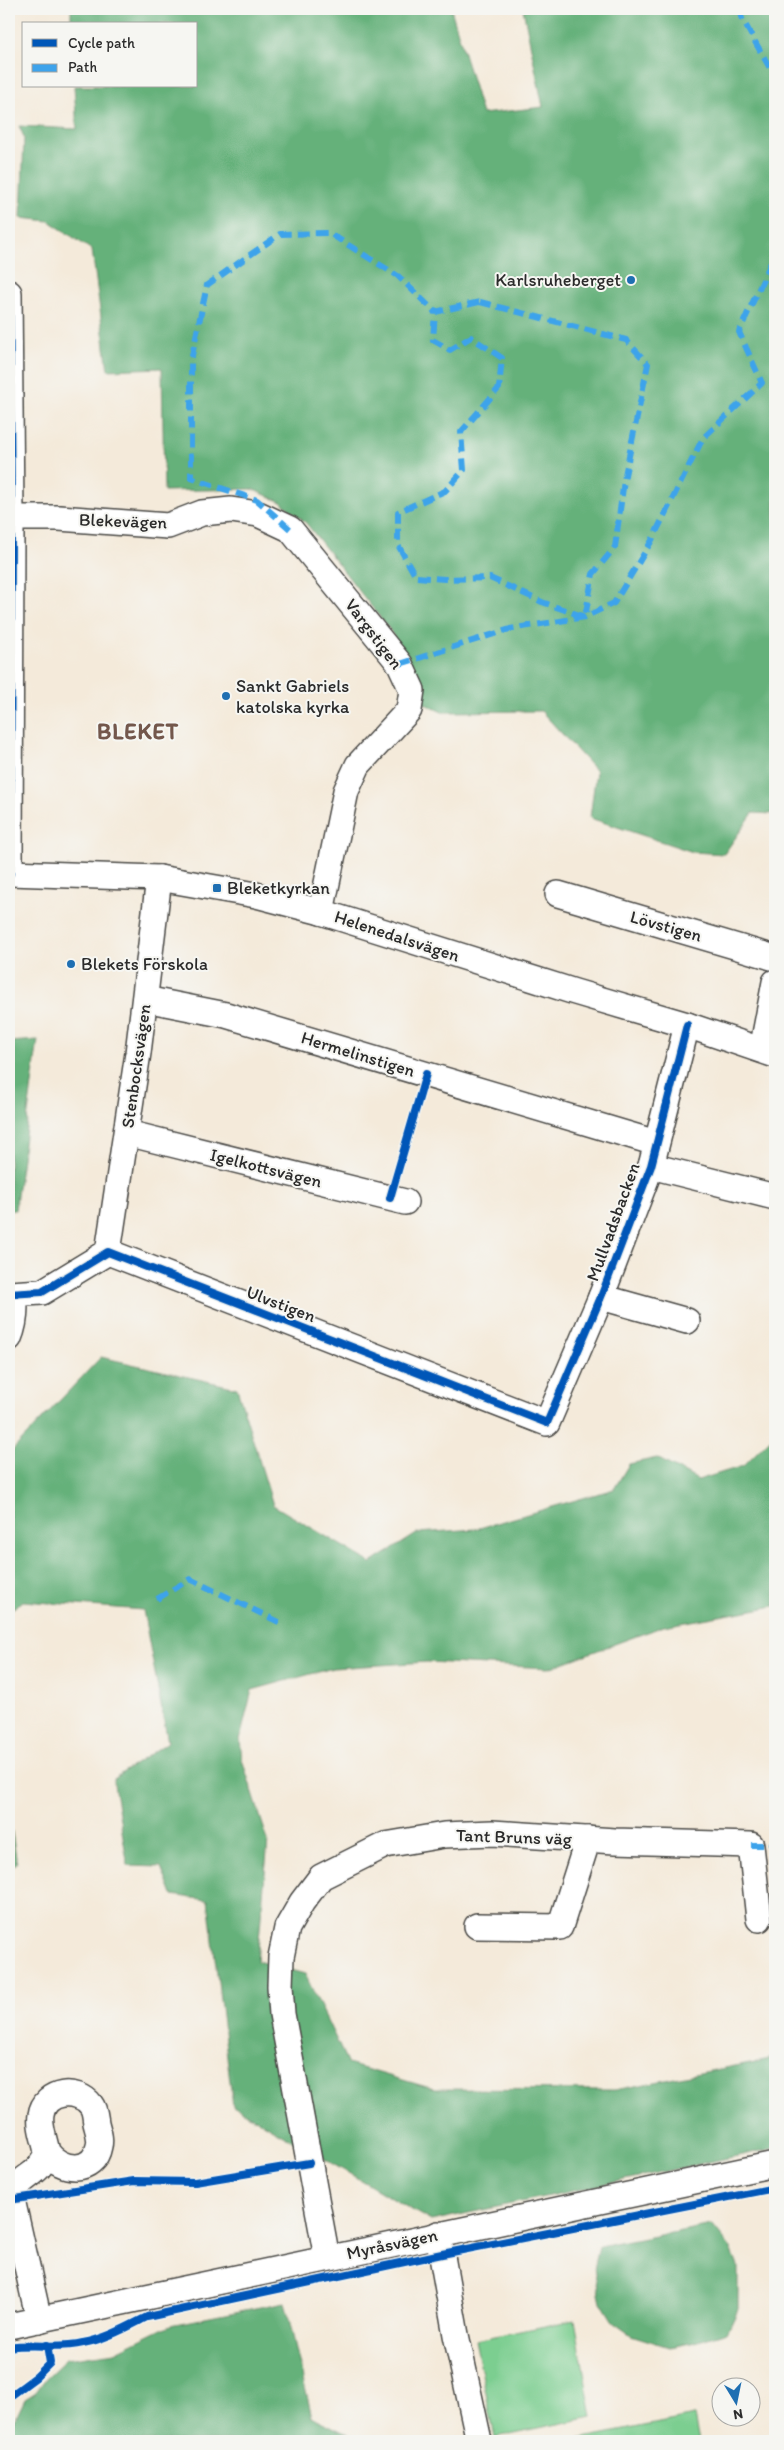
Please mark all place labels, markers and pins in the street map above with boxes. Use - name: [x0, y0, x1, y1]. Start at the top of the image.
- place label: Karlsruheberget: [495, 269, 621, 291]
- marker: Karlsruheberget: [625, 274, 637, 286]
- place label: Sankt Gabriels katolska kyrka: [236, 675, 350, 718]
- marker: Sankt Gabriels katolska kyrka: [220, 690, 232, 702]
- place label: Bleketkyrkan: [227, 877, 330, 899]
- marker: Bleketkyrkan: [211, 882, 223, 894]
- place label: Blekets Förskola: [81, 953, 208, 975]
- marker: Blekets Förskola: [65, 958, 77, 970]

